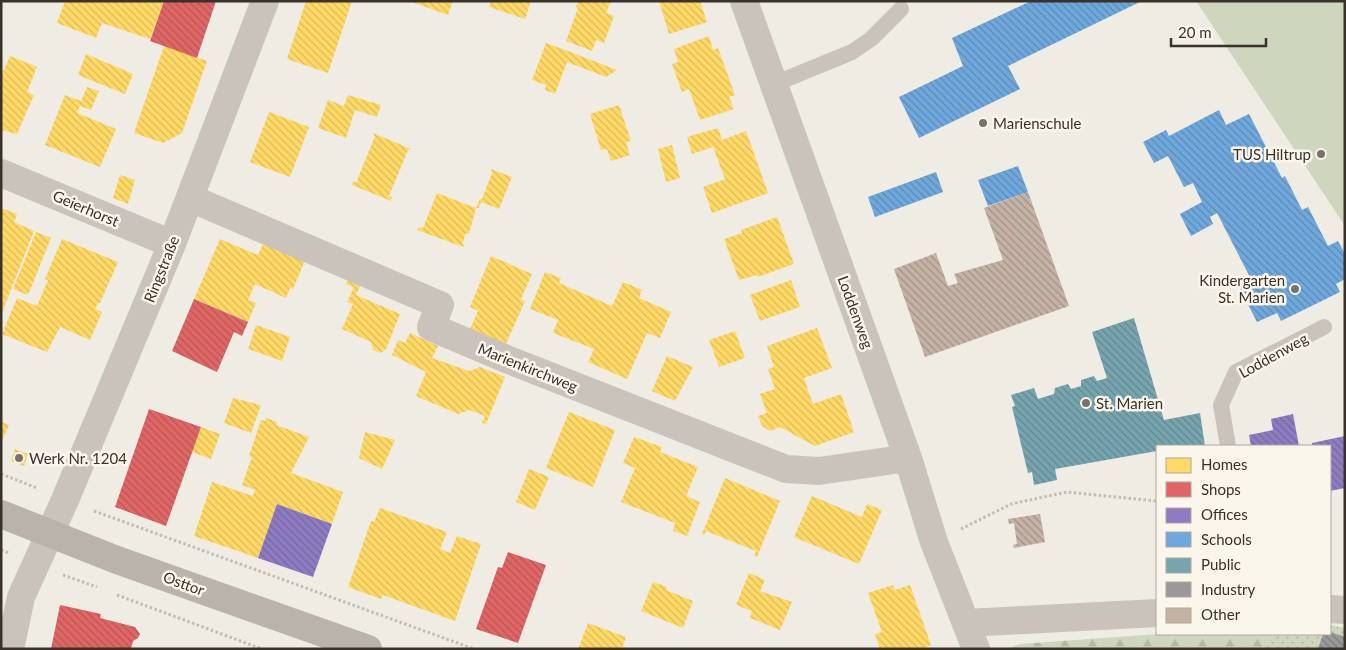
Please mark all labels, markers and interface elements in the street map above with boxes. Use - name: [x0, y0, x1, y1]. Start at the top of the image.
- scale bar: [1171, 15, 1266, 47]
- text: 20 m: [1178, 23, 1212, 41]
- place label: Marienschule: [993, 114, 1081, 132]
- marker: Marienschule: [977, 117, 989, 129]
- place label: TUS Hiltrup: [1233, 145, 1311, 163]
- marker: TUS Hiltrup: [1315, 148, 1327, 160]
- street label: Geierhorst: [50, 186, 122, 230]
- street label: Ringstraße: [139, 233, 183, 305]
- place label: Kindergarten St. Marien: [1199, 271, 1285, 306]
- street label: Loddenweg: [835, 273, 878, 351]
- marker: Kindergarten St. Marien: [1289, 283, 1301, 295]
- street label: Loddenweg: [1235, 329, 1311, 381]
- street label: Marienkirchweg: [476, 339, 581, 395]
- place label: St. Marien: [1096, 394, 1163, 412]
- marker: St. Marien: [1080, 397, 1092, 409]
- legend: [1156, 445, 1331, 635]
- place label: Werk Nr. 1204: [29, 449, 127, 467]
- marker: Werk Nr. 1204: [13, 452, 25, 464]
- text: Homes: [1201, 455, 1247, 473]
- text: Shops: [1201, 480, 1241, 498]
- text: Offices: [1201, 505, 1248, 523]
- text: Schools: [1201, 530, 1252, 548]
- text: Public: [1201, 555, 1241, 573]
- street label: Osttor: [161, 567, 208, 599]
- text: Industry: [1201, 580, 1256, 598]
- text: Other: [1201, 605, 1241, 623]

